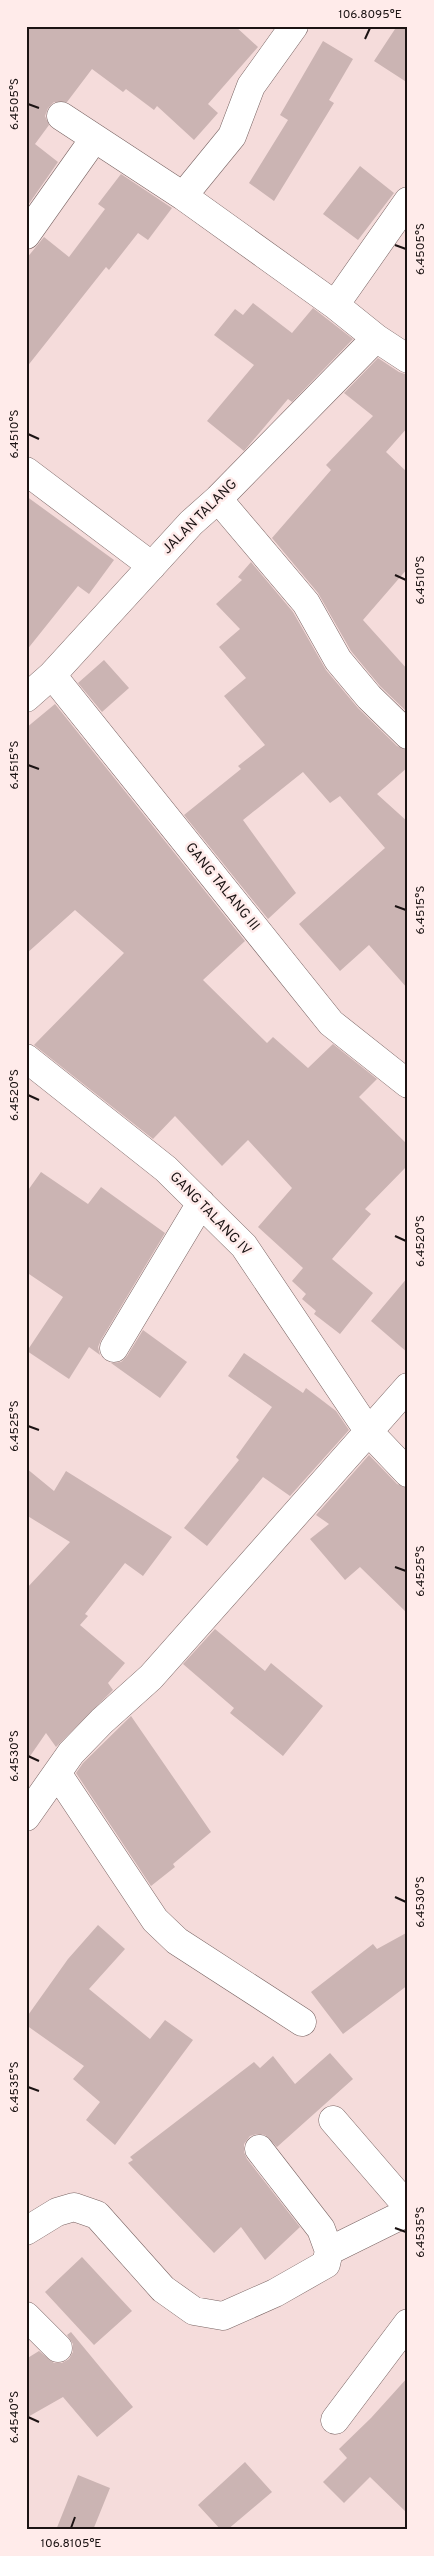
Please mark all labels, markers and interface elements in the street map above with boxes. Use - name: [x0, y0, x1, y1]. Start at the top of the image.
- text: 106.8095°E: [338, 7, 402, 23]
- text: 6.4505°S: [7, 78, 23, 130]
- text: 6.4505°S: [413, 223, 429, 275]
- text: 6.4510°S: [7, 409, 23, 459]
- street label: JALAN TALANG: [159, 476, 241, 558]
- text: 6.4510°S: [413, 555, 429, 605]
- text: 6.4515°S: [7, 741, 23, 789]
- street label: GANG TALANG III: [181, 839, 263, 935]
- text: 6.4515°S: [413, 886, 429, 934]
- text: 6.4520°S: [7, 1069, 23, 1121]
- street label: GANG TALANG IV: [166, 1169, 254, 1259]
- text: 6.4520°S: [413, 1215, 429, 1267]
- text: 6.4525°S: [7, 1400, 23, 1452]
- text: 6.4525°S: [413, 1545, 429, 1597]
- text: 6.4530°S: [7, 1730, 23, 1782]
- text: 6.4530°S: [413, 1876, 429, 1928]
- text: 6.4535°S: [7, 2061, 23, 2113]
- text: 6.4535°S: [413, 2206, 429, 2258]
- text: 6.4540°S: [7, 2391, 23, 2443]
- text: 106.8105°E: [40, 2536, 102, 2552]

